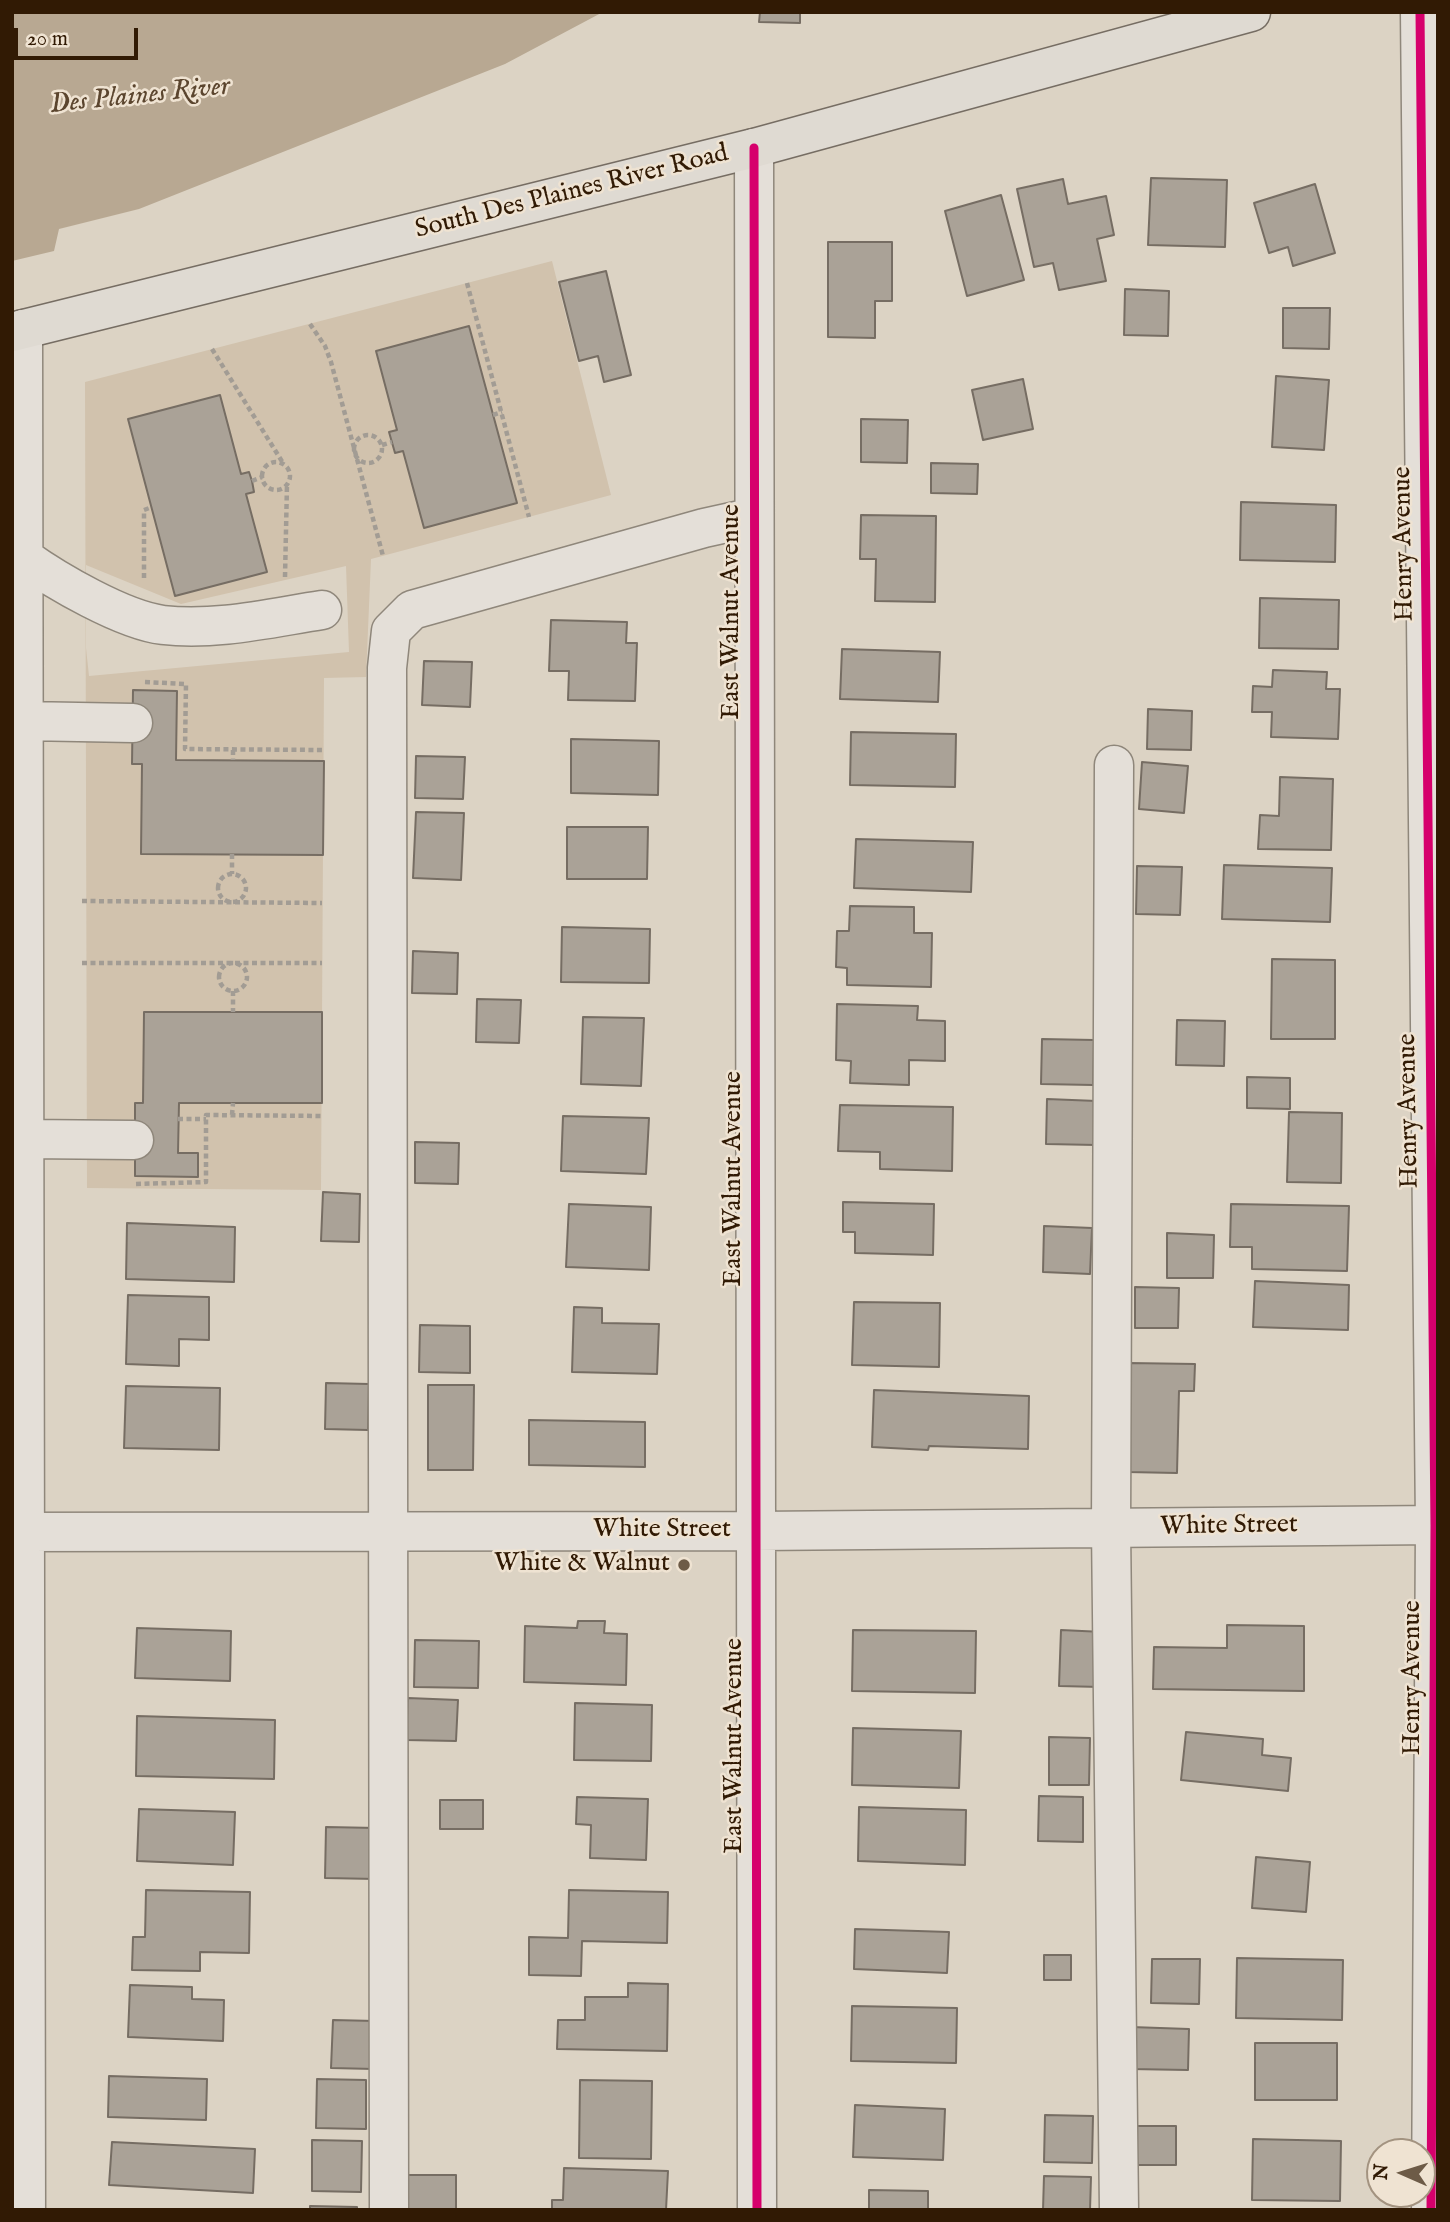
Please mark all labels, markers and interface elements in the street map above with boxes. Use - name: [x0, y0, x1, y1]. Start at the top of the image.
- scale bar: [18, 14, 142, 58]
- text: 20 m: [27, 26, 68, 53]
- water label: Des Plaines River: [48, 71, 232, 123]
- street label: South Des Plaines River Road: [412, 139, 732, 247]
- street label: Henry Avenue: [1388, 466, 1422, 622]
- street label: East Walnut Avenue: [717, 504, 749, 720]
- street label: Henry Avenue: [1393, 1033, 1427, 1189]
- street label: East Walnut Avenue: [719, 1071, 751, 1287]
- street label: White Street: [1160, 1510, 1298, 1544]
- street label: White Street: [593, 1515, 731, 1547]
- place label: White & Walnut: [494, 1549, 670, 1581]
- marker: White & Walnut: [676, 1557, 692, 1573]
- street label: Henry Avenue: [1398, 1600, 1430, 1756]
- street label: East Walnut Avenue: [720, 1638, 752, 1854]
- north arrow: [1366, 2138, 1436, 2208]
- text: N: [1370, 2163, 1394, 2181]

